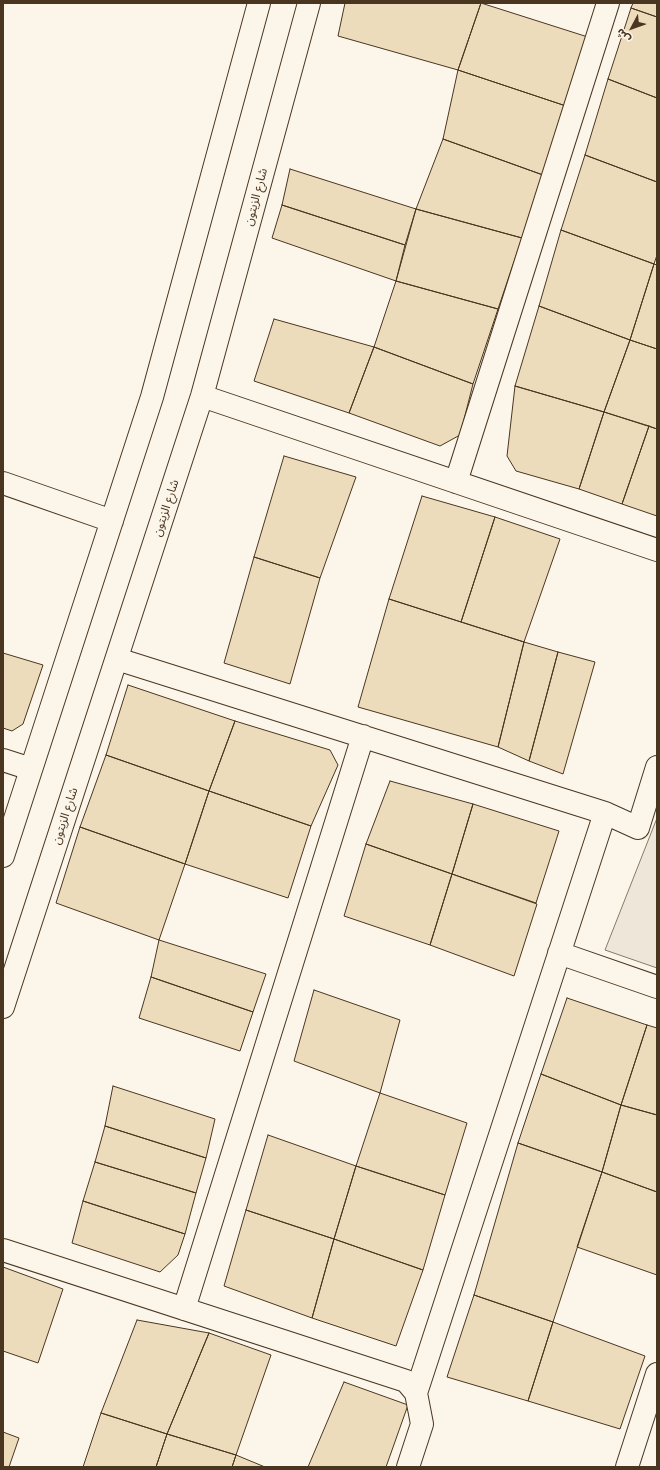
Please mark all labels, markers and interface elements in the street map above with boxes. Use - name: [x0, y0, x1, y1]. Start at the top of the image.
- north arrow: [612, 8, 652, 48]
- text: ش: [613, 26, 633, 46]
- street label: شارع الزيتون: [241, 167, 271, 227]
- street label: شارع الزيتون: [150, 478, 182, 538]
- street label: شارع الزيتون: [49, 786, 81, 846]

